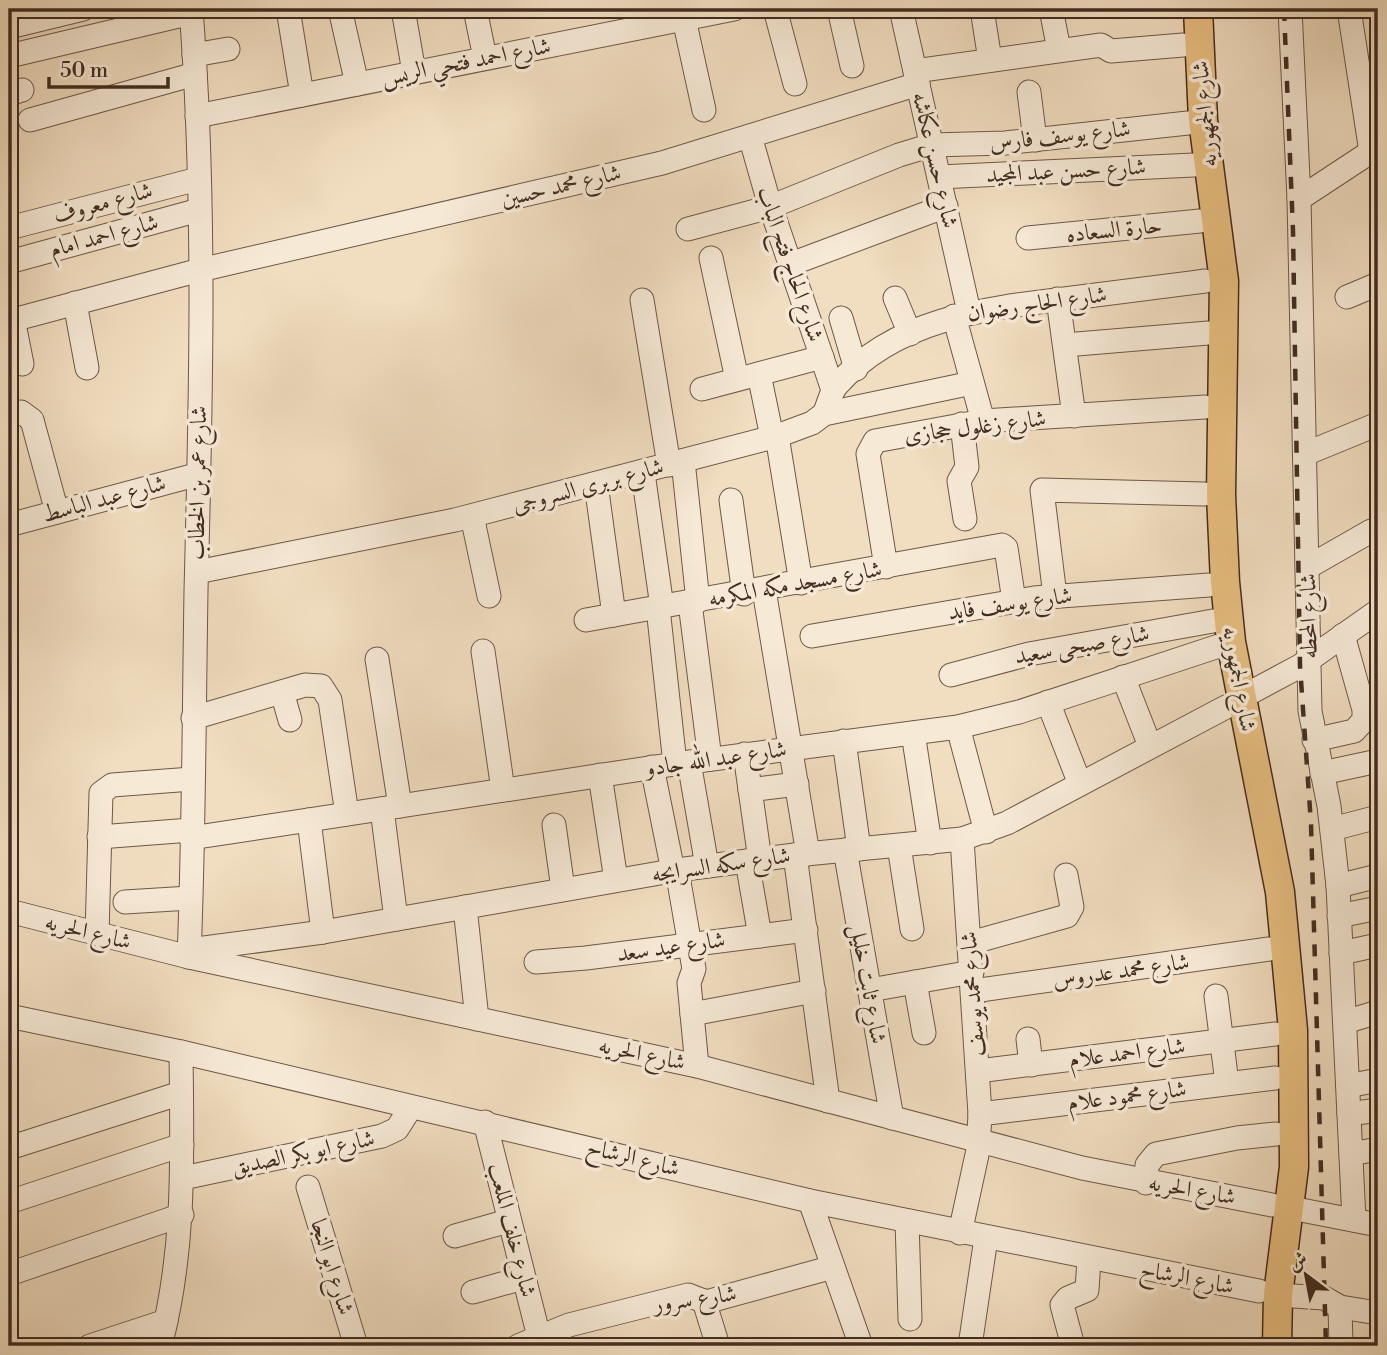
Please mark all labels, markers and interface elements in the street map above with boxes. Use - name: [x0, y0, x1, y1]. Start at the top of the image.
- street label: شارع احمد فتحي الريس: [379, 32, 555, 99]
- scale bar: [49, 46, 168, 90]
- text: 50 m: [60, 58, 108, 84]
- street label: شارع الجمهوريه: [1186, 59, 1229, 168]
- street label: شارع حسن عكاشه: [901, 89, 964, 232]
- street label: شارع يوسف فارس: [988, 115, 1133, 162]
- street label: شارع حسن عبد المجيد: [985, 153, 1147, 194]
- street label: شارع محمد حسين: [498, 159, 625, 218]
- street label: شارع معروف: [50, 176, 157, 235]
- street label: شارع الحاج فتح الباب: [745, 183, 830, 347]
- street label: شارع احمد امام: [46, 208, 163, 269]
- street label: حارة السعاده: [1065, 211, 1163, 249]
- street label: شارع الحاج رضوان: [965, 280, 1109, 334]
- street label: شارع زغلول حجازى: [902, 404, 1048, 455]
- street label: شارع عمر بن الخطاب: [183, 406, 218, 560]
- street label: شارع بربرى السروجى: [509, 452, 668, 524]
- street label: شارع عبد الباسط: [39, 469, 170, 534]
- street label: شارع مسجد مكه المكرمه: [706, 555, 885, 618]
- street label: شارع المحطه: [1294, 573, 1329, 659]
- street label: شارع يوسف فايد: [946, 581, 1074, 632]
- street label: شارع صبحى سعيد: [1012, 619, 1153, 676]
- street label: شارع الجمهوريه: [1211, 624, 1262, 735]
- street label: شارع عبد الله جادو: [641, 730, 789, 788]
- street label: شارع سكه السرايجه: [650, 841, 793, 894]
- street label: شارع الحريه: [41, 908, 134, 961]
- street label: شارع ثابت خليل: [839, 922, 892, 1047]
- street label: شارع عيد سعد: [615, 926, 728, 973]
- street label: شارع محمد يوسف: [955, 930, 996, 1058]
- street label: شارع محمد عدروس: [1051, 948, 1192, 999]
- street label: شارع الحريه: [595, 1031, 688, 1082]
- street label: شارع احمد علام: [1067, 1032, 1188, 1079]
- street label: شارع محمود علام: [1066, 1075, 1189, 1122]
- street label: شارع ابو بكر الصديق: [229, 1124, 378, 1187]
- street label: شارع الرشاح: [582, 1133, 682, 1189]
- street label: شارع خلف الملعب: [477, 1160, 542, 1301]
- street label: شارع الحريه: [1145, 1169, 1238, 1216]
- street label: شارع ابو النجا: [299, 1216, 360, 1320]
- north arrow: [1272, 1240, 1342, 1310]
- text: ش: [1283, 1246, 1312, 1277]
- street label: شارع الرشاح: [1137, 1255, 1236, 1307]
- street label: شارع سرور: [650, 1279, 739, 1324]

